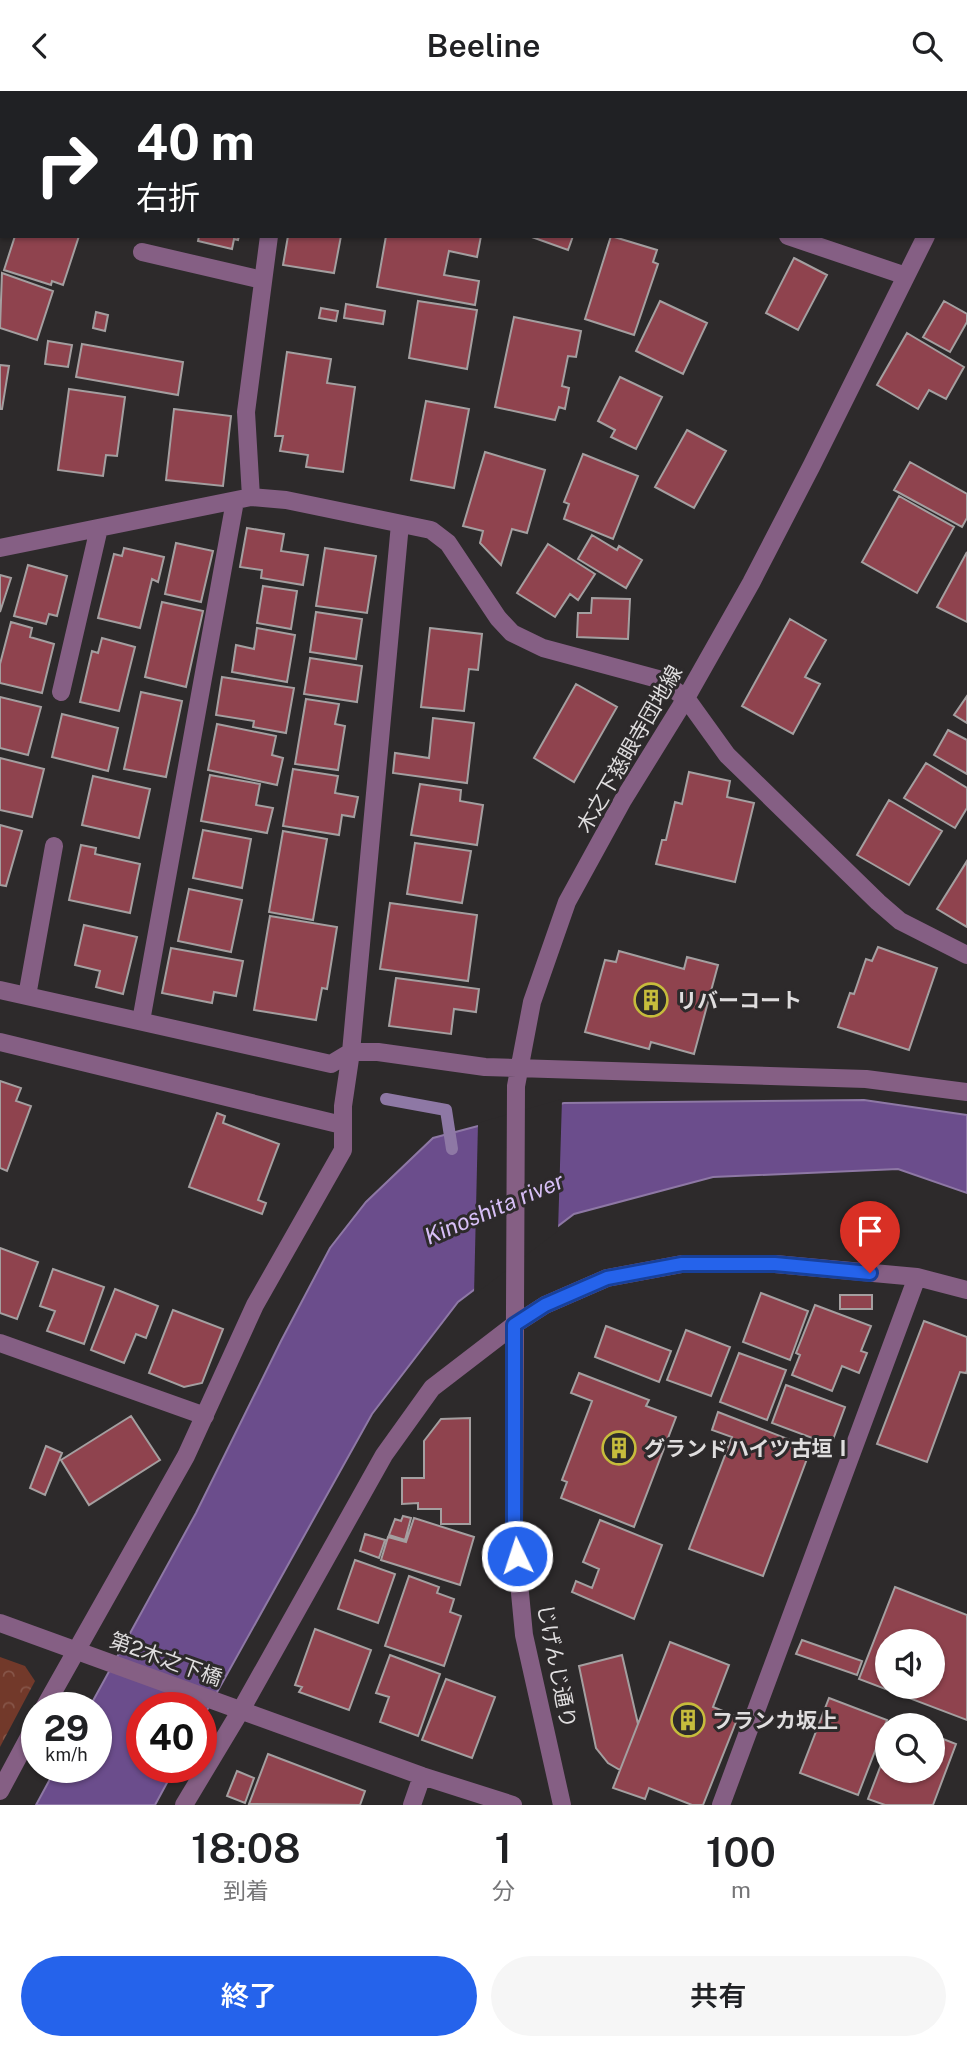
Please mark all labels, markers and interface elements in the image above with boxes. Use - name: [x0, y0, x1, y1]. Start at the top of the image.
- icon: back: [21, 27, 59, 65]
- text: Beeline: [427, 27, 540, 64]
- icon: search: [908, 27, 946, 65]
- text: 40 m: [136, 113, 255, 171]
- icon: right: [21, 119, 112, 210]
- text: 右折: [136, 179, 200, 216]
- street label: 木之下慈眼寺団地線: [571, 661, 687, 837]
- building icon: リバーコート: [632, 981, 670, 1019]
- place label: リバーコート: [676, 988, 802, 1013]
- water label: Kinoshita river: [420, 1166, 568, 1249]
- pin: [840, 1201, 900, 1273]
- icon: arrive: [851, 1212, 889, 1250]
- building icon: グランドハイツ古垣Ⅰ: [600, 1429, 638, 1467]
- place label: グランドハイツ古垣Ⅰ: [644, 1436, 854, 1461]
- position arrow: [480, 1519, 554, 1593]
- street label: じげんじ通り: [533, 1602, 581, 1730]
- street label: 第2木之下橋: [107, 1627, 225, 1691]
- map controls: [875, 1629, 945, 1783]
- button: sound: [875, 1629, 945, 1699]
- speed limit sign: 40: [126, 1692, 217, 1783]
- building icon: フランカ坂上: [669, 1701, 707, 1739]
- text: 29: [44, 1708, 89, 1749]
- place label: フランカ坂上: [712, 1708, 838, 1733]
- button: search: [875, 1713, 945, 1783]
- text: km/h: [45, 1744, 88, 1765]
- text: 18:08: [191, 1823, 301, 1872]
- text: 1: [494, 1823, 512, 1872]
- text: 100: [706, 1827, 776, 1876]
- text: m: [731, 1876, 751, 1903]
- text: 到着: [223, 1877, 269, 1904]
- text: 分: [492, 1877, 515, 1904]
- button: 終了: [21, 1956, 477, 2036]
- button: 共有: [491, 1956, 946, 2036]

